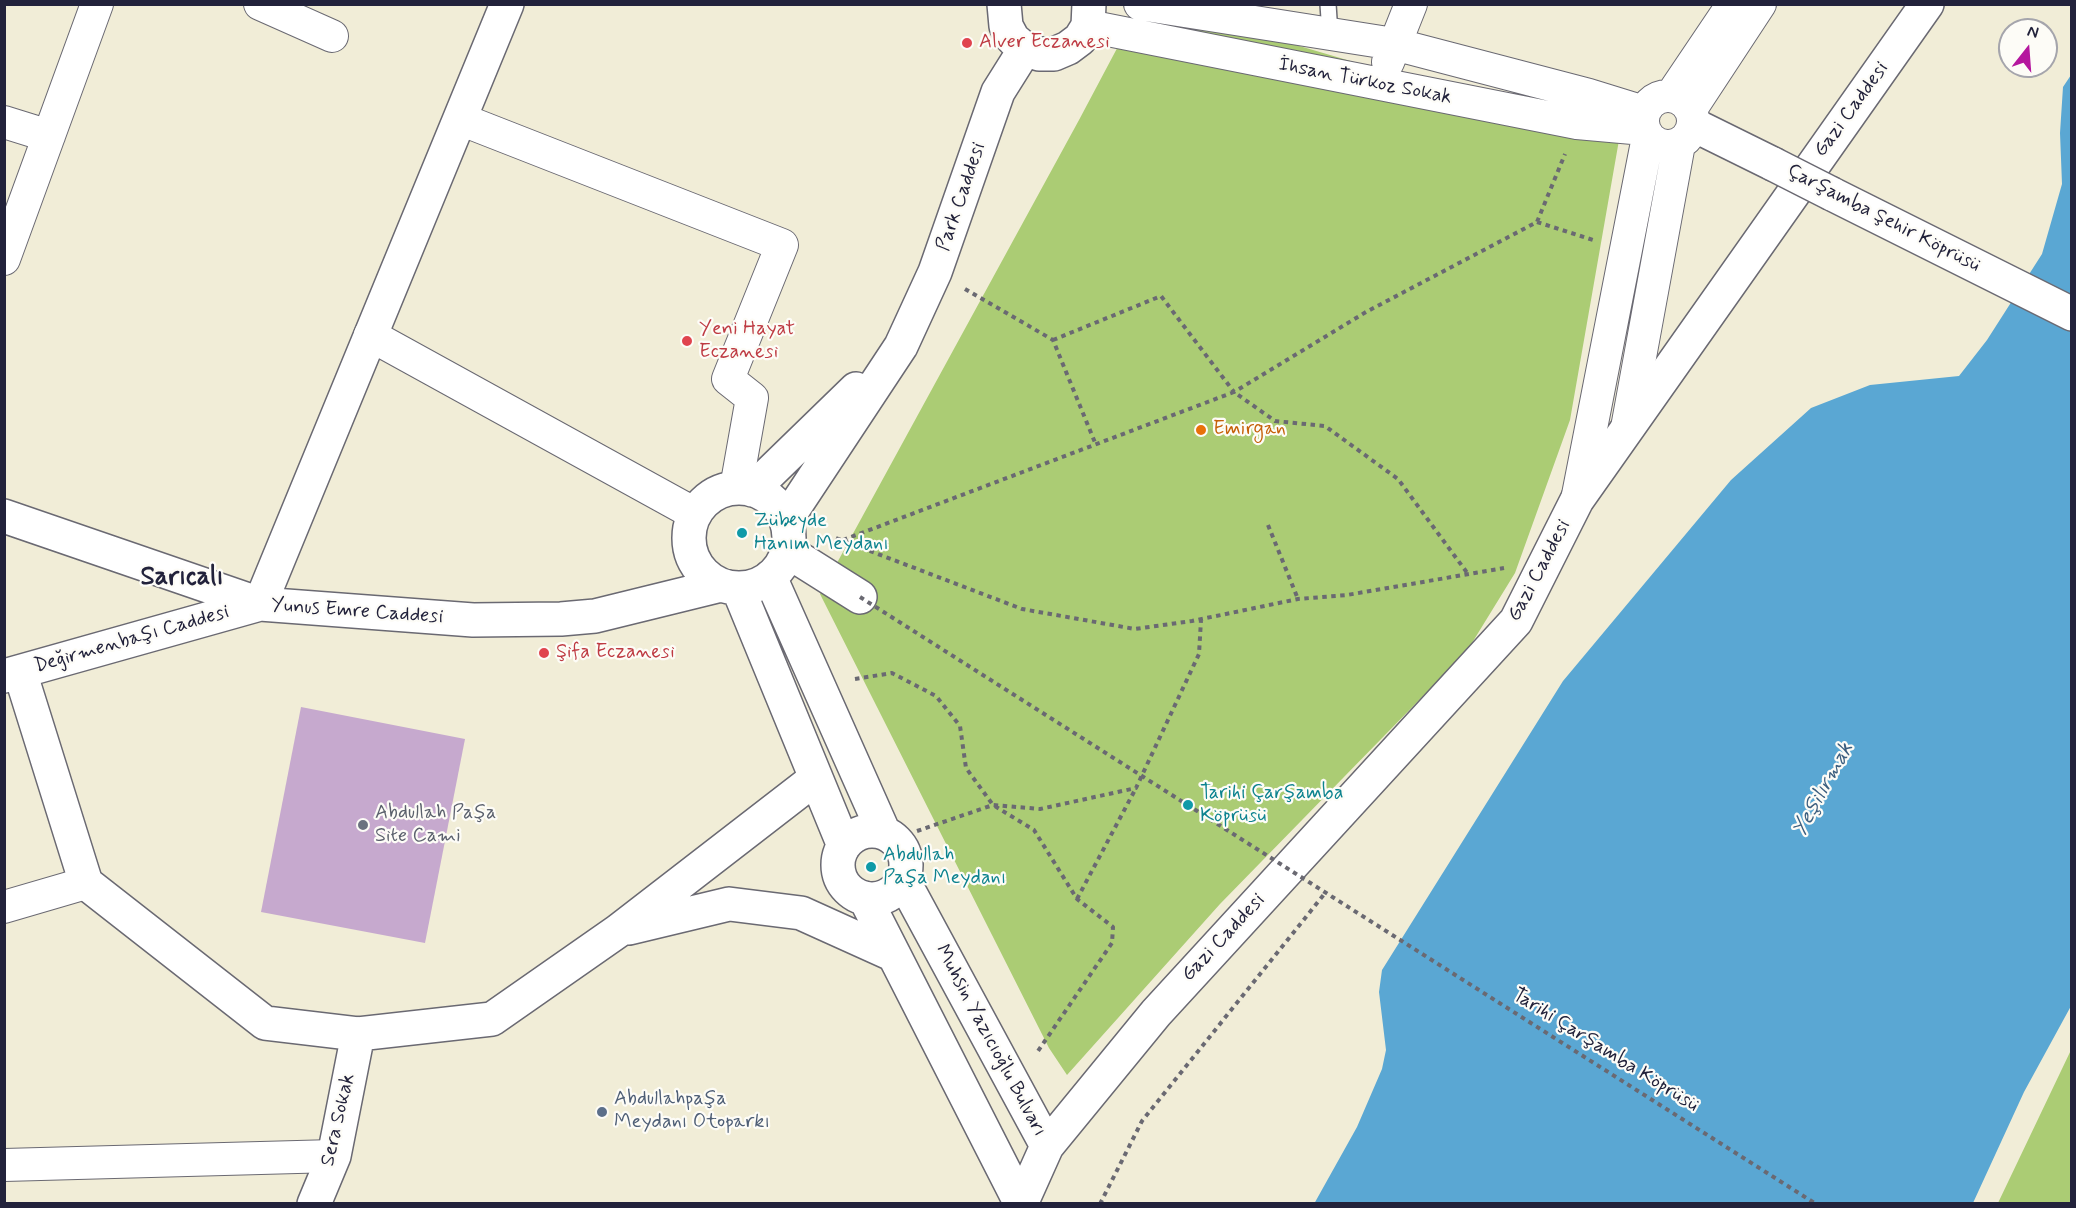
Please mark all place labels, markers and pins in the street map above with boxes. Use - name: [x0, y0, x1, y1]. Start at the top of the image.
- place label: Alver Eczanesi: [979, 31, 1110, 55]
- marker: Alver Eczanesi: [960, 36, 974, 50]
- place label: Yeni Hayat Eczanesi: [699, 318, 795, 365]
- marker: Yeni Hayat Eczanesi: [680, 334, 694, 348]
- place label: Emirgan: [1213, 418, 1286, 442]
- marker: Emirgan: [1194, 423, 1208, 437]
- place label: Zübeyde Hanım Meydanı: [754, 510, 889, 557]
- marker: Zübeyde Hanım Meydanı: [735, 526, 749, 540]
- place label: Şifa Eczanesi: [556, 641, 675, 665]
- marker: Şifa Eczanesi: [537, 646, 551, 660]
- place label: Tarihi Çarşamba Köprüsü: [1200, 782, 1343, 829]
- marker: Tarihi Çarşamba Köprüsü: [1181, 798, 1195, 812]
- place label: Abdullah Paşa Site Cami: [375, 802, 496, 849]
- marker: Abdullah Paşa Site Cami: [356, 818, 370, 832]
- place label: Abdullah Paşa Meydanı: [883, 844, 1006, 891]
- marker: Abdullah Paşa Meydanı: [864, 860, 878, 874]
- place label: Abdullahpaşa Meydanı Otoparkı: [614, 1088, 770, 1135]
- marker: Abdullahpaşa Meydanı Otoparkı: [595, 1105, 609, 1119]

